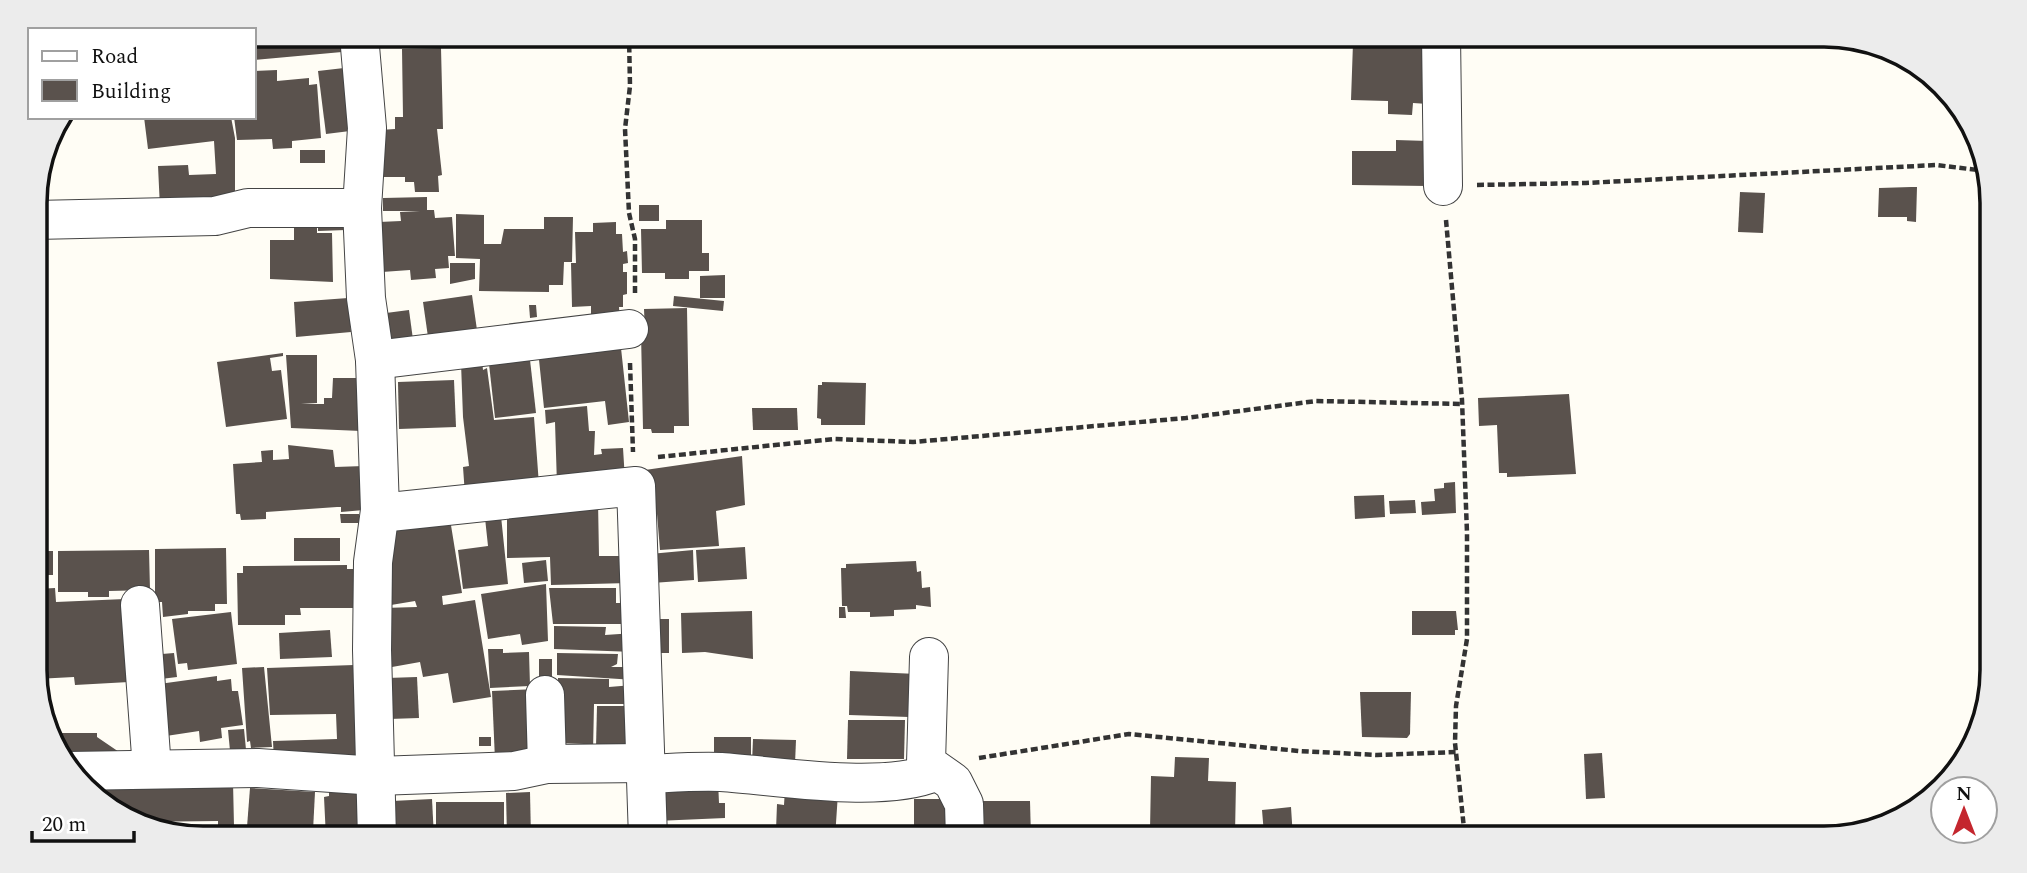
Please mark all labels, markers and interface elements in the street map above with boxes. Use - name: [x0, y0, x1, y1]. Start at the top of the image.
- legend: [28, 28, 256, 119]
- text: Road: [91, 41, 138, 73]
- text: Building: [91, 76, 171, 108]
- north arrow: [1929, 775, 1999, 845]
- text: N: [1956, 780, 1972, 809]
- scale bar: [32, 800, 133, 844]
- text: 20 m: [42, 809, 86, 841]

